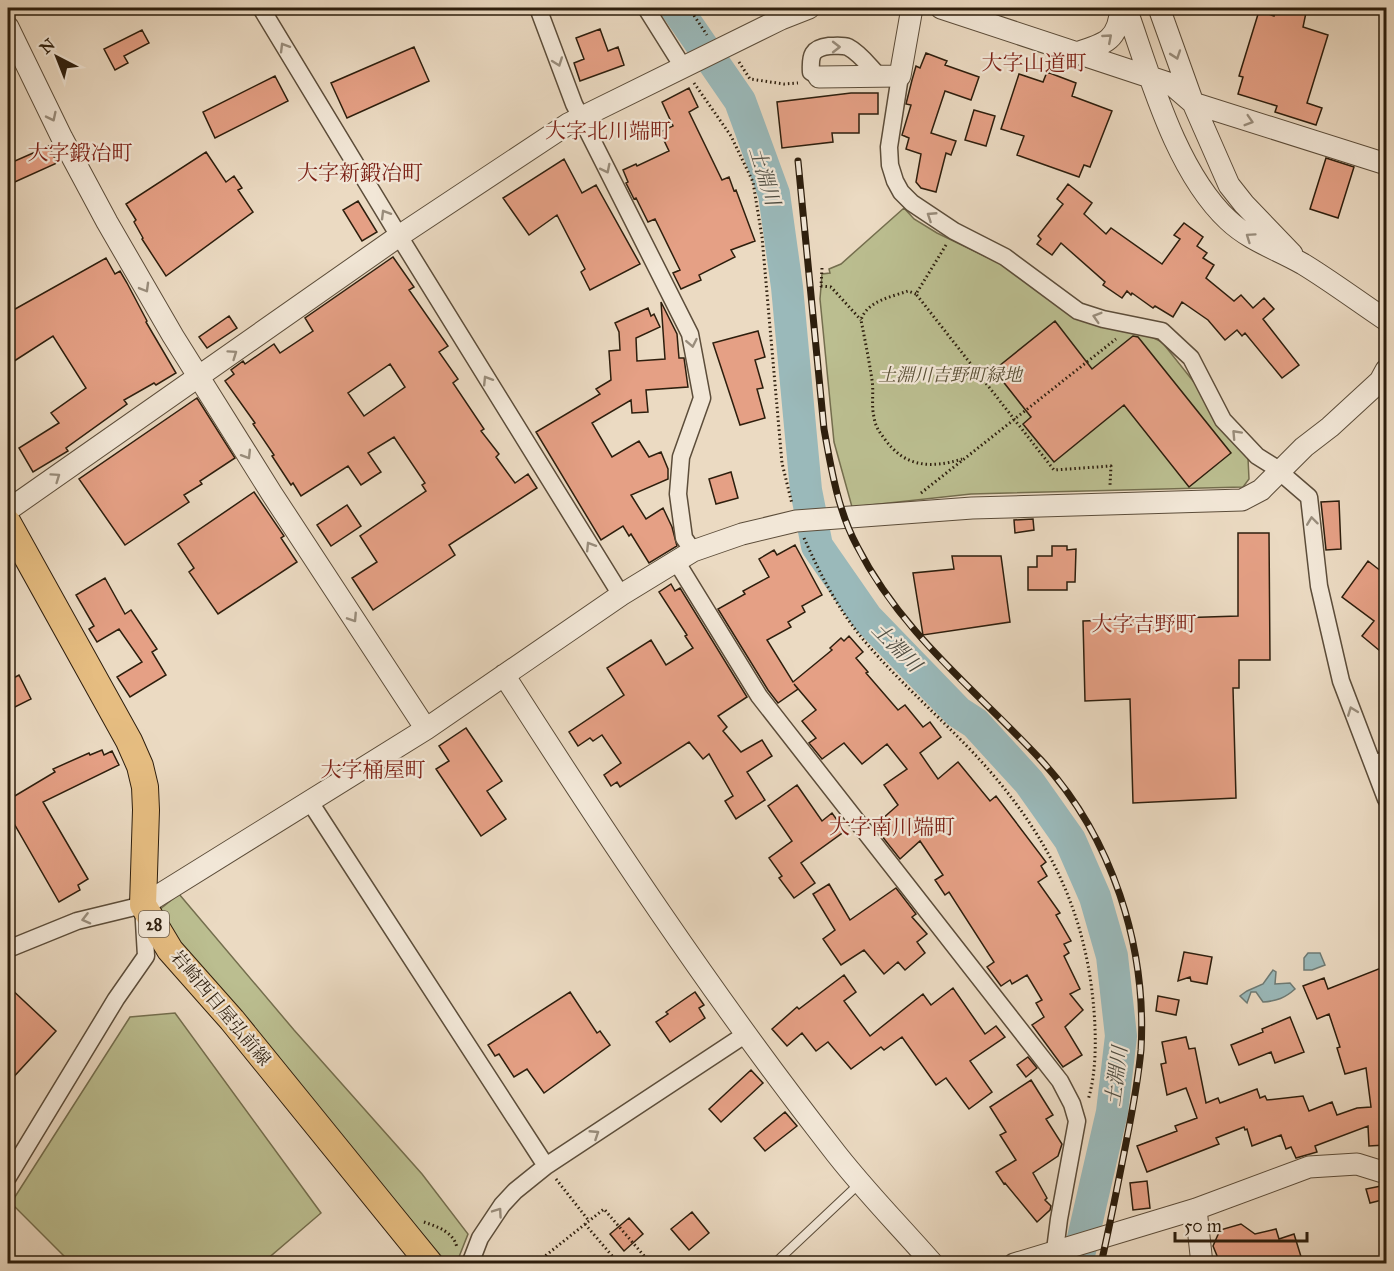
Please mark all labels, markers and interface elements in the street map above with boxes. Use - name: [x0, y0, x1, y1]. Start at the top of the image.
- north arrow: [27, 27, 87, 87]
- text: N: [36, 34, 59, 58]
- one-way arrow: [1101, 35, 1112, 46]
- one-way arrow: [832, 41, 841, 53]
- one-way arrow: [280, 43, 292, 53]
- one-way arrow: [1168, 49, 1181, 60]
- district label: 大字山道町: [982, 50, 1087, 76]
- one-way arrow: [551, 56, 563, 67]
- one-way arrow: [45, 111, 56, 122]
- one-way arrow: [1243, 114, 1254, 126]
- district label: 大字北川端町: [545, 118, 671, 144]
- district label: 大字鍛冶町: [28, 140, 133, 166]
- water label: 土淵川: [745, 144, 786, 210]
- district label: 大字新鍛冶町: [297, 160, 423, 186]
- one-way arrow: [598, 163, 610, 174]
- one-way arrow: [381, 210, 393, 220]
- one-way arrow: [927, 212, 938, 223]
- one-way arrow: [1246, 233, 1257, 244]
- one-way arrow: [138, 282, 150, 292]
- one-way arrow: [1092, 312, 1102, 324]
- one-way arrow: [685, 338, 698, 348]
- one-way arrow: [227, 350, 238, 361]
- park label: 土淵川吉野町緑地: [878, 364, 1024, 386]
- one-way arrow: [483, 376, 495, 386]
- one-way arrow: [1232, 430, 1243, 440]
- one-way arrow: [240, 448, 251, 459]
- one-way arrow: [49, 473, 60, 484]
- one-way arrow: [1306, 516, 1318, 525]
- one-way arrow: [585, 542, 597, 552]
- one-way arrow: [346, 611, 357, 622]
- district label: 大字吉野町: [1092, 611, 1197, 637]
- water label: 土淵川: [867, 617, 928, 678]
- one-way arrow: [1347, 706, 1359, 717]
- district label: 大字桶屋町: [321, 757, 426, 783]
- district label: 大字南川端町: [829, 814, 955, 840]
- one-way arrow: [81, 911, 91, 924]
- road number: 28: [139, 911, 169, 937]
- street label: 岩崎西目屋弘前線: [166, 946, 276, 1070]
- water label: 土淵川: [1100, 1043, 1132, 1107]
- one-way arrow: [589, 1129, 599, 1141]
- scale bar: [1175, 1205, 1307, 1243]
- one-way arrow: [491, 1208, 502, 1219]
- text: 50 m: [1184, 1215, 1222, 1237]

